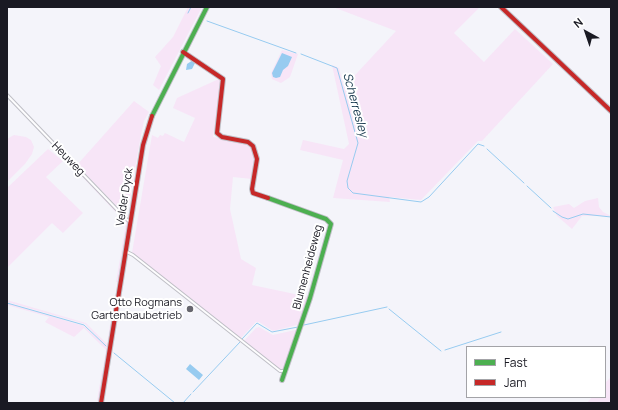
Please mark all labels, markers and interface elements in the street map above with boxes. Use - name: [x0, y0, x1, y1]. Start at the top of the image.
- north arrow: [566, 12, 606, 52]
- text: N: [570, 14, 586, 31]
- water label: Scherresley: [339, 71, 371, 139]
- street label: Heuweg: [49, 139, 87, 179]
- street label: Velder Dyck: [114, 167, 136, 227]
- street label: Blumenheideweg: [290, 223, 326, 311]
- place label: Otto Rogmans Gartenbaubetrieb: [91, 296, 182, 322]
- marker: Otto Rogmans Gartenbaubetrieb: [185, 304, 195, 314]
- legend: [466, 346, 606, 398]
- text: Fast: [504, 354, 528, 371]
- text: Jam: [504, 374, 526, 391]

